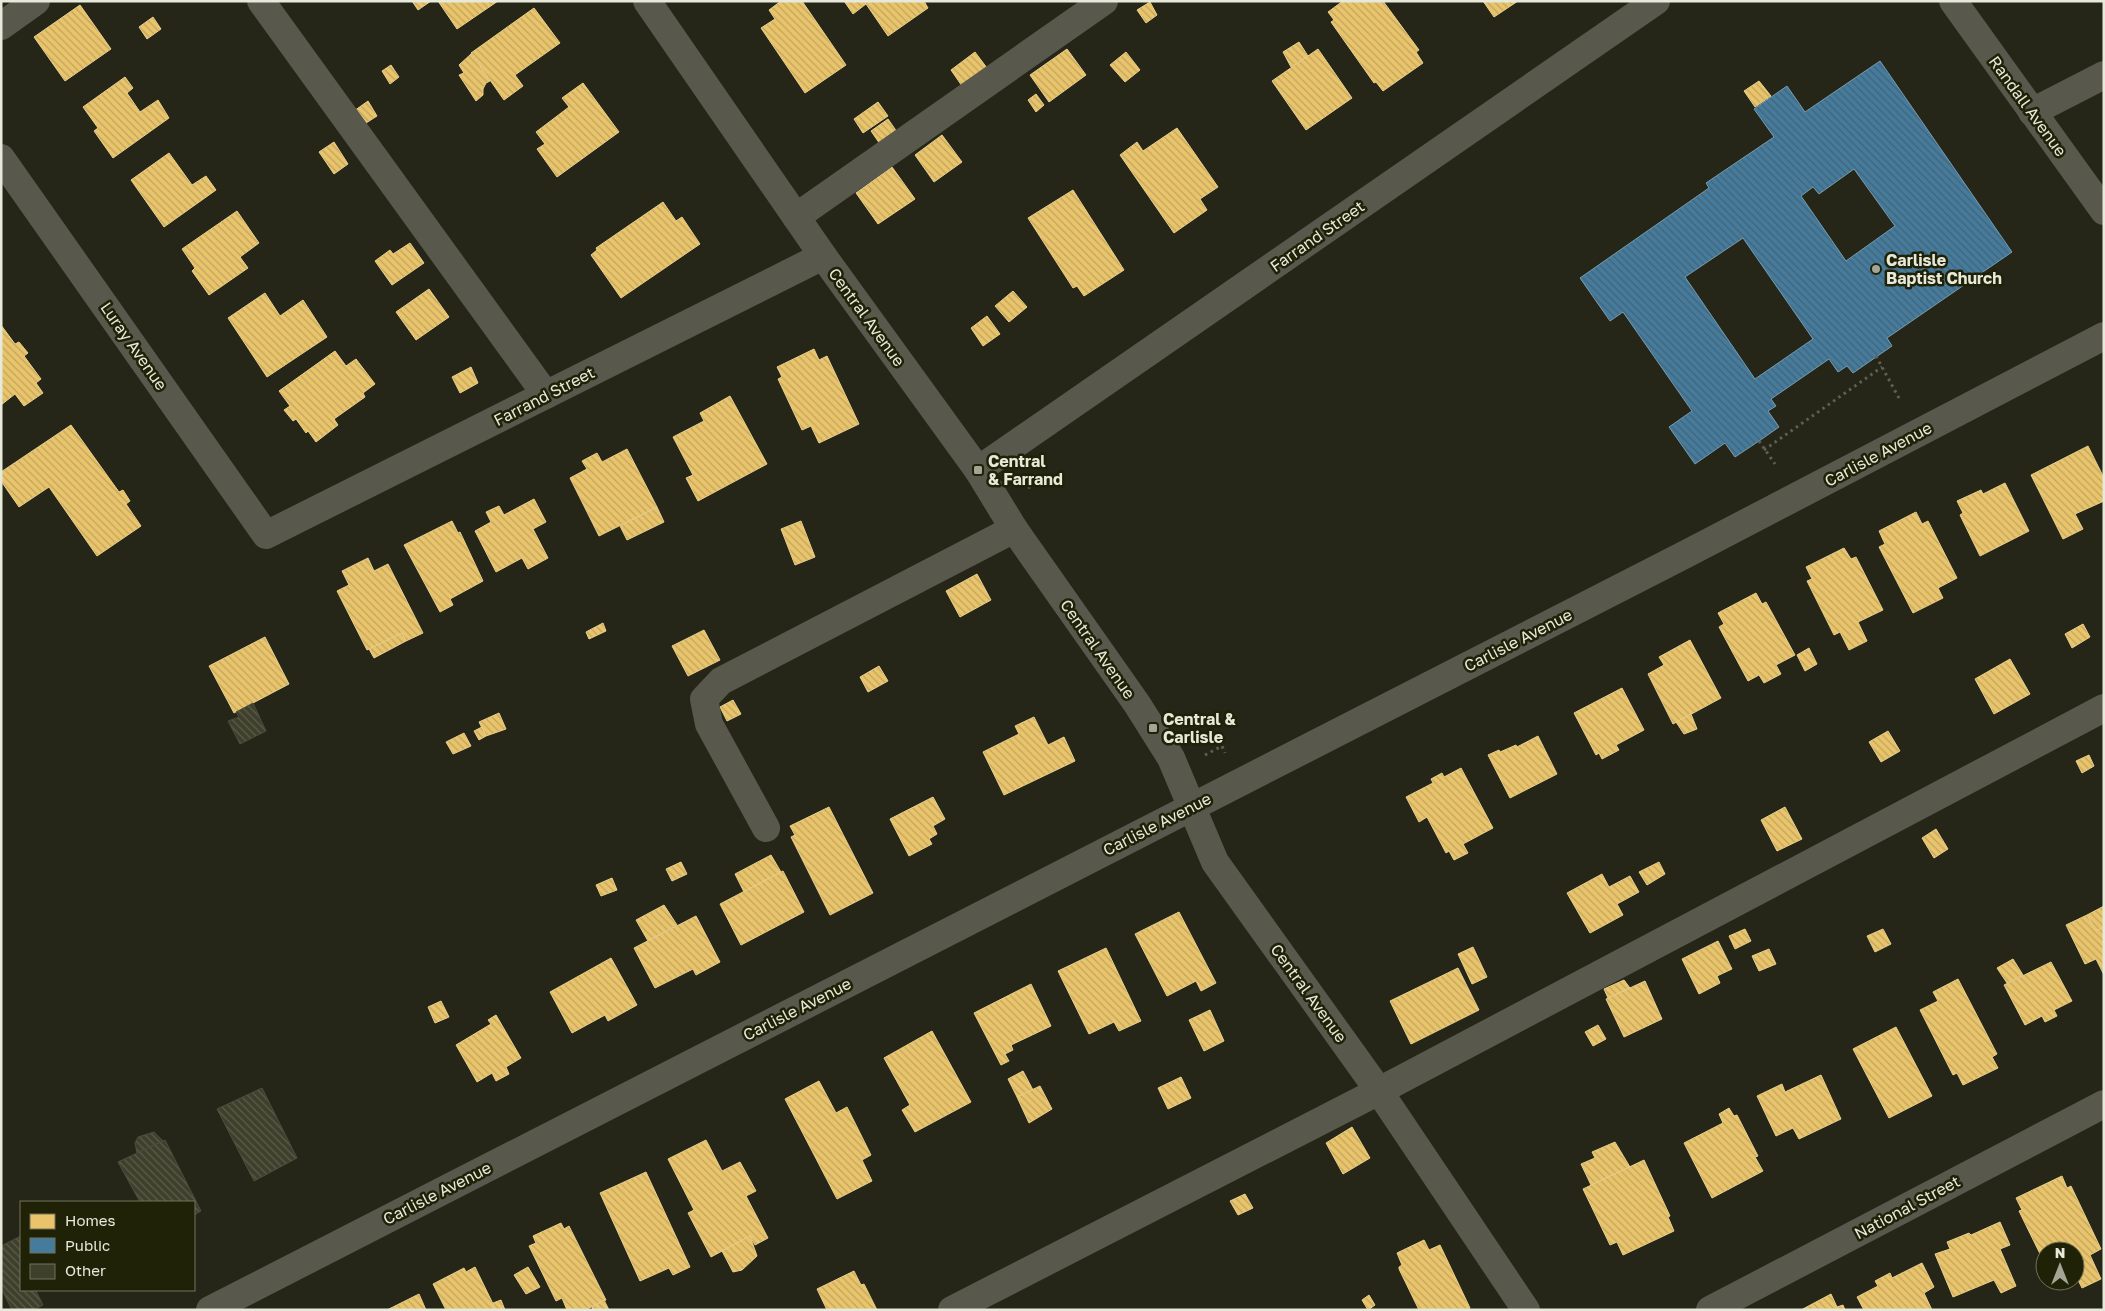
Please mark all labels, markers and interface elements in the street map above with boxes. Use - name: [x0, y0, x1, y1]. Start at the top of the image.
- street label: Randall Avenue: [1985, 52, 2071, 160]
- street label: Farrand Street: [1266, 196, 1368, 276]
- place label: Carlisle Baptist Church: [1886, 250, 2002, 288]
- marker: Carlisle Baptist Church: [1870, 263, 1882, 275]
- street label: Central Avenue: [825, 264, 909, 370]
- street label: Luray Avenue: [96, 298, 172, 394]
- street label: Farrand Street: [490, 362, 598, 430]
- street label: Carlisle Avenue: [1821, 417, 1935, 491]
- place label: Central & Farrand: [988, 451, 1063, 489]
- marker: Central & Farrand: [972, 464, 984, 476]
- street label: Central Avenue: [1056, 595, 1140, 703]
- street label: Carlisle Avenue: [1461, 604, 1575, 676]
- place label: Central & Carlisle: [1163, 709, 1237, 747]
- marker: Central & Carlisle: [1147, 722, 1159, 734]
- street label: Carlisle Avenue: [1100, 788, 1214, 860]
- street label: Central Avenue: [1267, 940, 1351, 1046]
- street label: Carlisle Avenue: [740, 973, 854, 1045]
- street label: Carlisle Avenue: [380, 1157, 494, 1229]
- street label: National Street: [1851, 1171, 1963, 1243]
- legend: [20, 1201, 195, 1291]
- text: Homes: [65, 1211, 115, 1229]
- text: Public: [65, 1236, 110, 1254]
- north arrow: [2035, 1241, 2085, 1291]
- text: N: [2055, 1244, 2065, 1261]
- text: Other: [65, 1261, 106, 1279]

